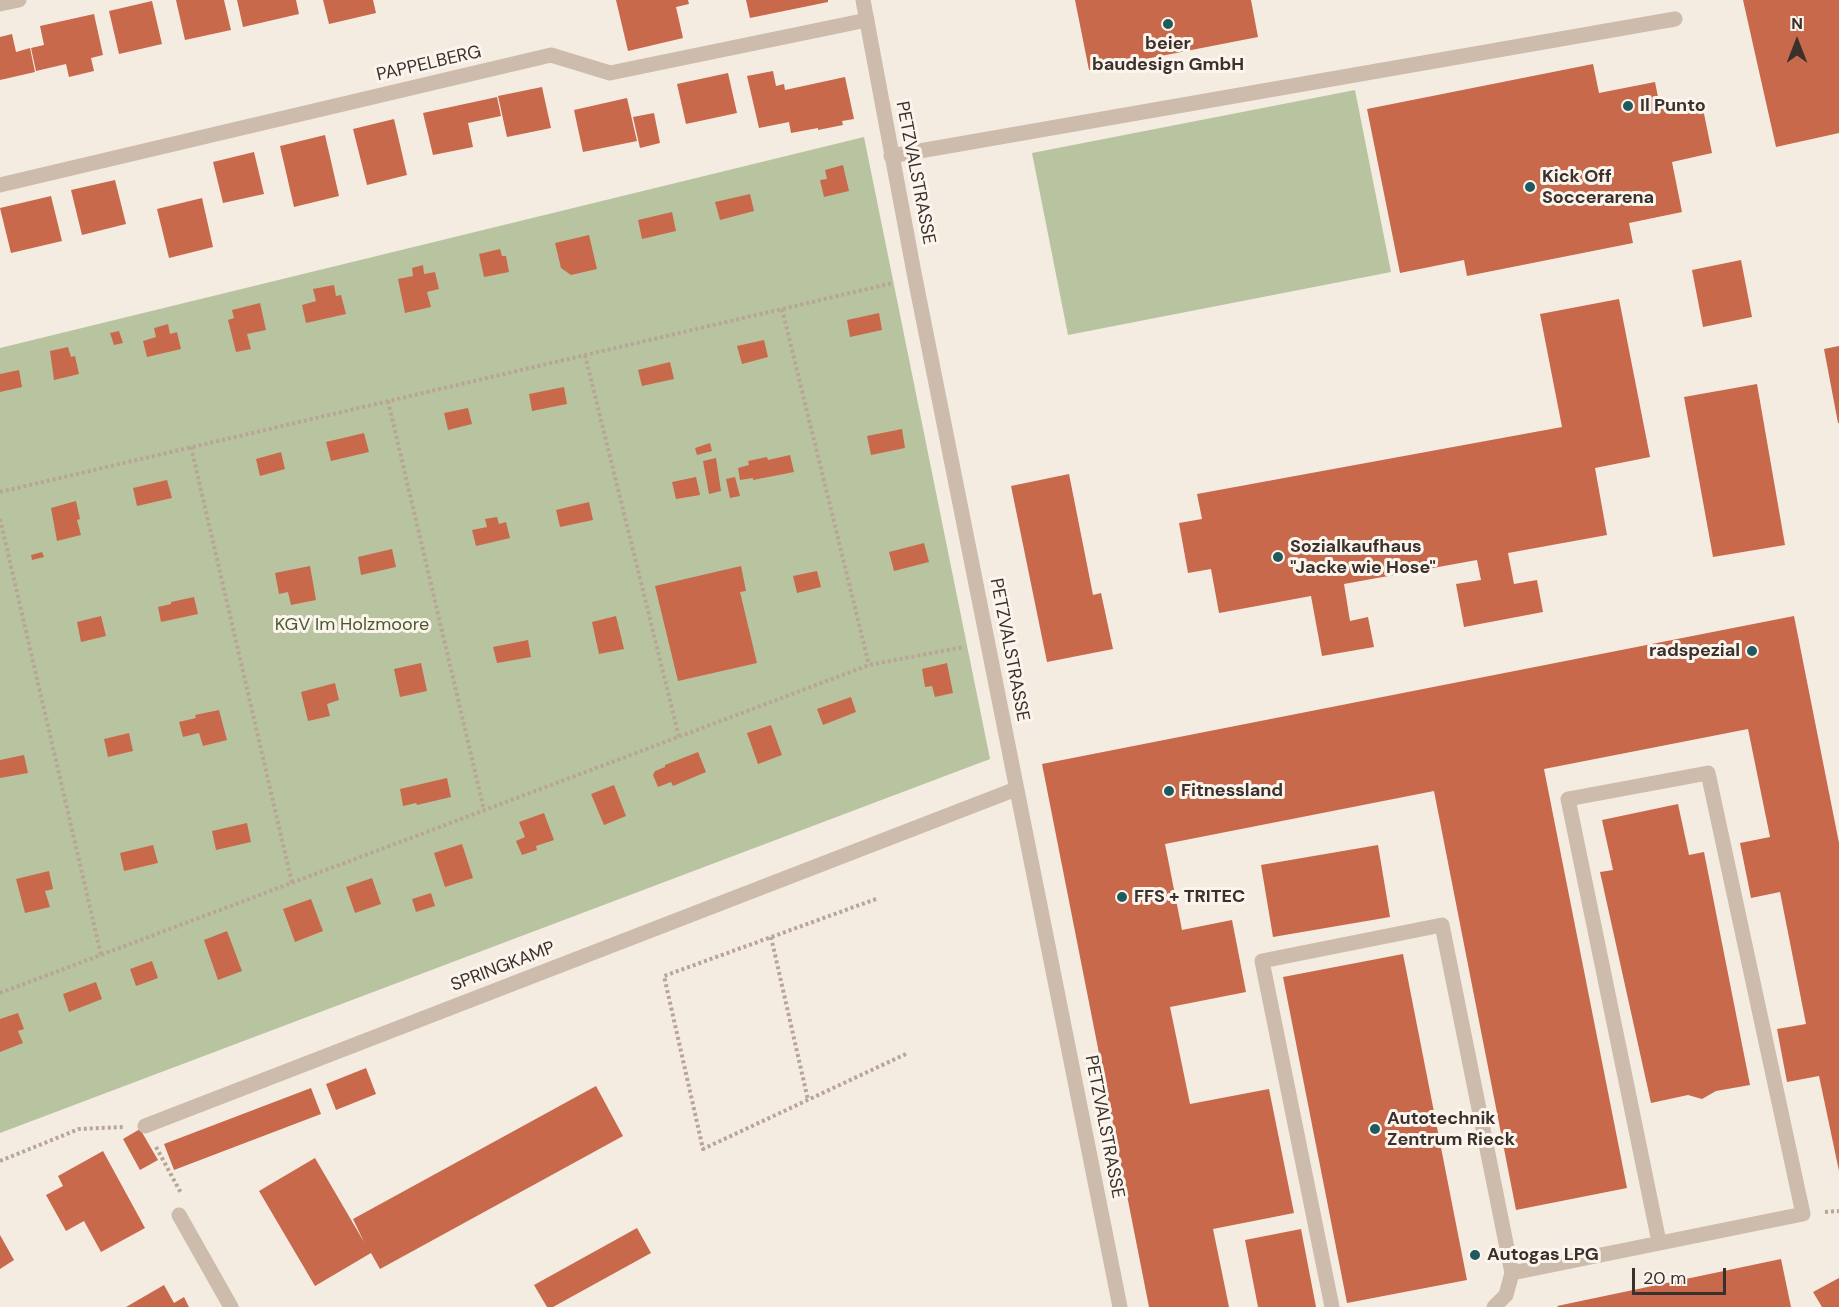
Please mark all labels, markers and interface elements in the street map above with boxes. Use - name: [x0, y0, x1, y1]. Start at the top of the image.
- north arrow: [1767, 12, 1827, 72]
- text: N: [1791, 13, 1803, 34]
- marker: beier baudesign GmbH: [1161, 17, 1175, 31]
- place label: beier baudesign GmbH: [1092, 33, 1244, 76]
- street label: PAPPELBERG: [375, 41, 483, 87]
- place label: Il Punto: [1640, 95, 1706, 117]
- street label: PETZVALSTRASSE: [891, 99, 939, 247]
- marker: Il Punto: [1621, 99, 1635, 113]
- place label: Kick Off Soccerarena: [1542, 166, 1654, 208]
- marker: Kick Off Soccerarena: [1523, 180, 1537, 194]
- place label: Sozialkaufhaus "Jacke wie Hose": [1290, 536, 1436, 578]
- marker: Sozialkaufhaus "Jacke wie Hose": [1271, 550, 1285, 564]
- street label: PETZVALSTRASSE: [985, 576, 1033, 724]
- park label: KGV Im Holzmoore: [275, 614, 429, 636]
- place label: radspezial: [1649, 640, 1740, 662]
- marker: radspezial: [1745, 644, 1759, 658]
- place label: Fitnessland: [1181, 780, 1283, 802]
- marker: Fitnessland: [1162, 784, 1176, 798]
- place label: FFS + TRITEC: [1134, 886, 1245, 908]
- marker: FFS + TRITEC: [1115, 890, 1129, 904]
- street label: SPRINGKAMP: [448, 937, 558, 997]
- street label: PETZVALSTRASSE: [1080, 1053, 1128, 1201]
- place label: Autotechnik Zentrum Rieck: [1387, 1108, 1515, 1150]
- marker: Autotechnik Zentrum Rieck: [1368, 1122, 1382, 1136]
- place label: Autogas LPG: [1487, 1244, 1599, 1266]
- marker: Autogas LPG: [1468, 1248, 1482, 1262]
- scale bar: [1635, 1256, 1730, 1294]
- text: 20 m: [1643, 1266, 1686, 1290]

